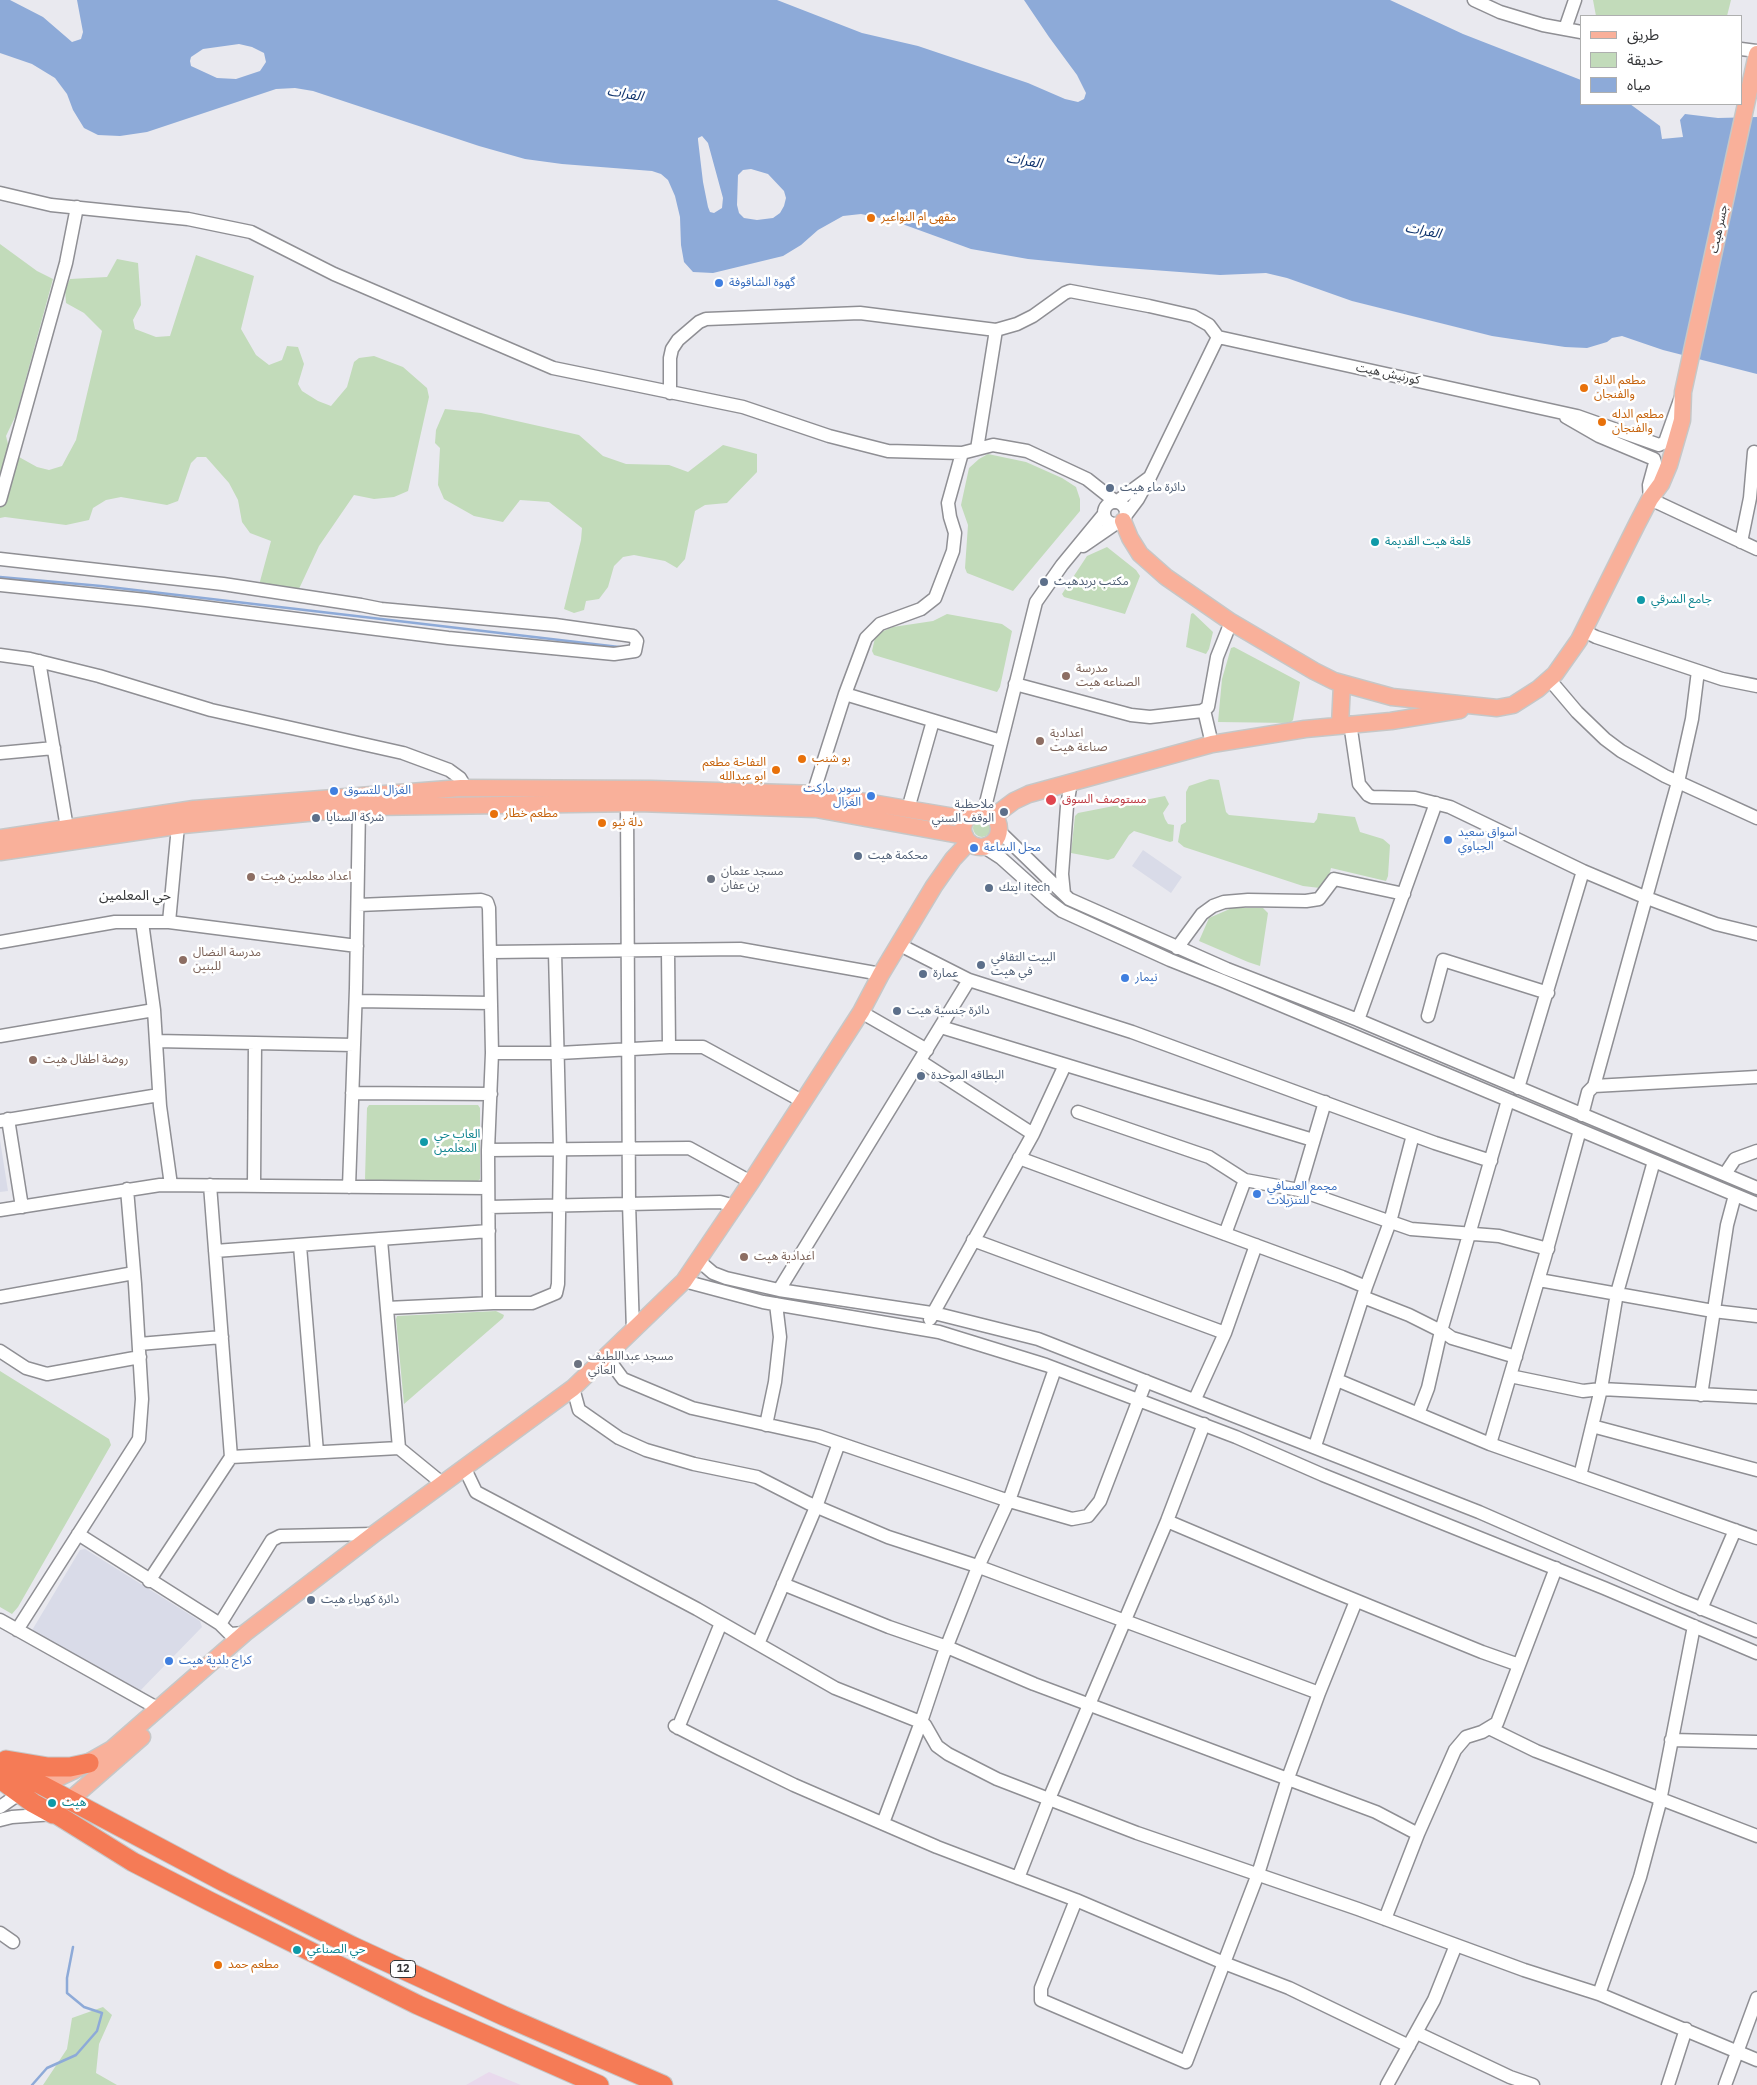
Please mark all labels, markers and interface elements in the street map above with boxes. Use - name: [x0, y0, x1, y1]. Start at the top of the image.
- legend: [1580, 15, 1742, 105]
- text: طريق: [1627, 25, 1659, 44]
- text: حديقة: [1627, 50, 1663, 69]
- text: مياه: [1627, 75, 1651, 94]
- water label: الفرات: [606, 83, 644, 105]
- water label: الفرات: [1005, 150, 1043, 172]
- street label: جسر هيت: [1707, 203, 1731, 255]
- place label: مقهى ام النواعير: [881, 211, 956, 225]
- marker: مقهى ام النواعير: [865, 212, 877, 224]
- water label: الفرات: [1404, 219, 1442, 243]
- place label: گهوة الشاقوفة: [729, 276, 795, 290]
- marker: گهوة الشاقوفة: [713, 277, 725, 289]
- street label: كورنيش هيت: [1355, 360, 1421, 388]
- place label: مطعم الدلة والفنجان: [1594, 374, 1646, 402]
- marker: مطعم الدلة والفنجان: [1578, 382, 1590, 394]
- place label: مطعم الدله والفنجان: [1612, 408, 1664, 436]
- marker: مطعم الدله والفنجان: [1596, 416, 1608, 428]
- place label: دائرة ماء هيت: [1120, 481, 1186, 495]
- marker: دائرة ماء هيت: [1104, 482, 1116, 494]
- place label: قلعة هيت القديمة: [1385, 535, 1471, 549]
- marker: قلعة هيت القديمة: [1369, 536, 1381, 548]
- place label: مكتب بريدهيت: [1054, 575, 1129, 589]
- marker: مكتب بريدهيت: [1038, 576, 1050, 588]
- place label: جامع الشرقي: [1651, 593, 1712, 607]
- marker: جامع الشرقي: [1635, 594, 1647, 606]
- place label: مدرسة الصناعه هيت: [1076, 662, 1140, 690]
- marker: مدرسة الصناعه هيت: [1060, 670, 1072, 682]
- place label: اعدادية صناعة هيت: [1050, 727, 1108, 755]
- marker: اعدادية صناعة هيت: [1034, 735, 1046, 747]
- place label: بو شنب: [812, 752, 850, 766]
- marker: بو شنب: [796, 753, 808, 765]
- place label: التفاحة مطعم ابو عبدالله: [703, 756, 766, 784]
- marker: التفاحة مطعم ابو عبدالله: [770, 764, 782, 776]
- place label: سوبر ماركت الغزال: [803, 782, 861, 810]
- place label: الغزال للتسوق: [344, 784, 411, 798]
- marker: الغزال للتسوق: [328, 785, 340, 797]
- marker: سوبر ماركت الغزال: [865, 790, 877, 802]
- marker: مستوصف السوق: [1044, 793, 1058, 807]
- place label: مستوصف السوق: [1062, 793, 1147, 807]
- place label: ملاحظية الوقف السني: [932, 798, 994, 826]
- marker: ملاحظية الوقف السني: [998, 806, 1010, 818]
- place label: مطعم خطار: [504, 807, 558, 821]
- marker: مطعم خطار: [488, 808, 500, 820]
- place label: شركة السنايا: [326, 811, 384, 825]
- marker: شركة السنايا: [310, 812, 322, 824]
- place label: دلة نيو: [612, 816, 643, 830]
- marker: دلة نيو: [596, 817, 608, 829]
- place label: اسواق سعيد الجباوي: [1458, 826, 1517, 854]
- marker: اسواق سعيد الجباوي: [1442, 834, 1454, 846]
- place label: محل الساعة: [984, 841, 1041, 855]
- marker: محل الساعة: [968, 842, 980, 854]
- place label: محكمة هيت: [868, 849, 928, 863]
- marker: محكمة هيت: [852, 850, 864, 862]
- place label: مسجد عثمان بن عفان: [721, 865, 784, 893]
- place label: اعداد معلمين هيت: [261, 870, 351, 884]
- marker: اعداد معلمين هيت: [245, 871, 257, 883]
- marker: مسجد عثمان بن عفان: [705, 873, 717, 885]
- place label: ايتك itech: [999, 881, 1050, 895]
- marker: ايتك itech: [983, 882, 995, 894]
- district label: حي المعلمين: [99, 888, 171, 904]
- place label: مدرسة النضال للبنين: [193, 946, 261, 974]
- place label: البيت الثقافي في هيت: [991, 951, 1056, 979]
- marker: مدرسة النضال للبنين: [177, 954, 189, 966]
- marker: البيت الثقافي في هيت: [975, 959, 987, 971]
- place label: عمارة: [933, 967, 958, 981]
- marker: عمارة: [917, 968, 929, 980]
- place label: نيمار: [1135, 971, 1158, 985]
- marker: نيمار: [1119, 972, 1131, 984]
- place label: دائرة جنسية هيت: [907, 1004, 990, 1018]
- marker: دائرة جنسية هيت: [891, 1005, 903, 1017]
- place label: روضة اطفال هيت: [43, 1053, 128, 1067]
- marker: روضة اطفال هيت: [27, 1054, 39, 1066]
- place label: البطاقه الموحدة: [931, 1069, 1004, 1083]
- marker: البطاقه الموحدة: [915, 1070, 927, 1082]
- place label: العاب حي المعلمين: [434, 1128, 480, 1156]
- marker: العاب حي المعلمين: [418, 1136, 430, 1148]
- place label: مجمع العسافي للتنزيلات: [1267, 1180, 1337, 1208]
- marker: مجمع العسافي للتنزيلات: [1251, 1188, 1263, 1200]
- place label: اعدادية هيت: [754, 1250, 815, 1264]
- marker: اعدادية هيت: [738, 1251, 750, 1263]
- place label: مسجد عبداللطيف العاني: [588, 1350, 674, 1378]
- marker: مسجد عبداللطيف العاني: [572, 1358, 584, 1370]
- place label: دائرة كهرباء هيت: [321, 1593, 399, 1607]
- marker: دائرة كهرباء هيت: [305, 1594, 317, 1606]
- place label: كراج بلدية هيت: [179, 1654, 252, 1668]
- marker: كراج بلدية هيت: [163, 1655, 175, 1667]
- place label: هيت: [62, 1796, 86, 1810]
- marker: هيت: [46, 1797, 58, 1809]
- place label: حي الصناعي: [307, 1943, 366, 1957]
- marker: حي الصناعي: [291, 1944, 303, 1956]
- place label: مطعم حمد: [228, 1958, 279, 1972]
- marker: مطعم حمد: [212, 1959, 224, 1971]
- road number: 12: [390, 1960, 416, 1978]

